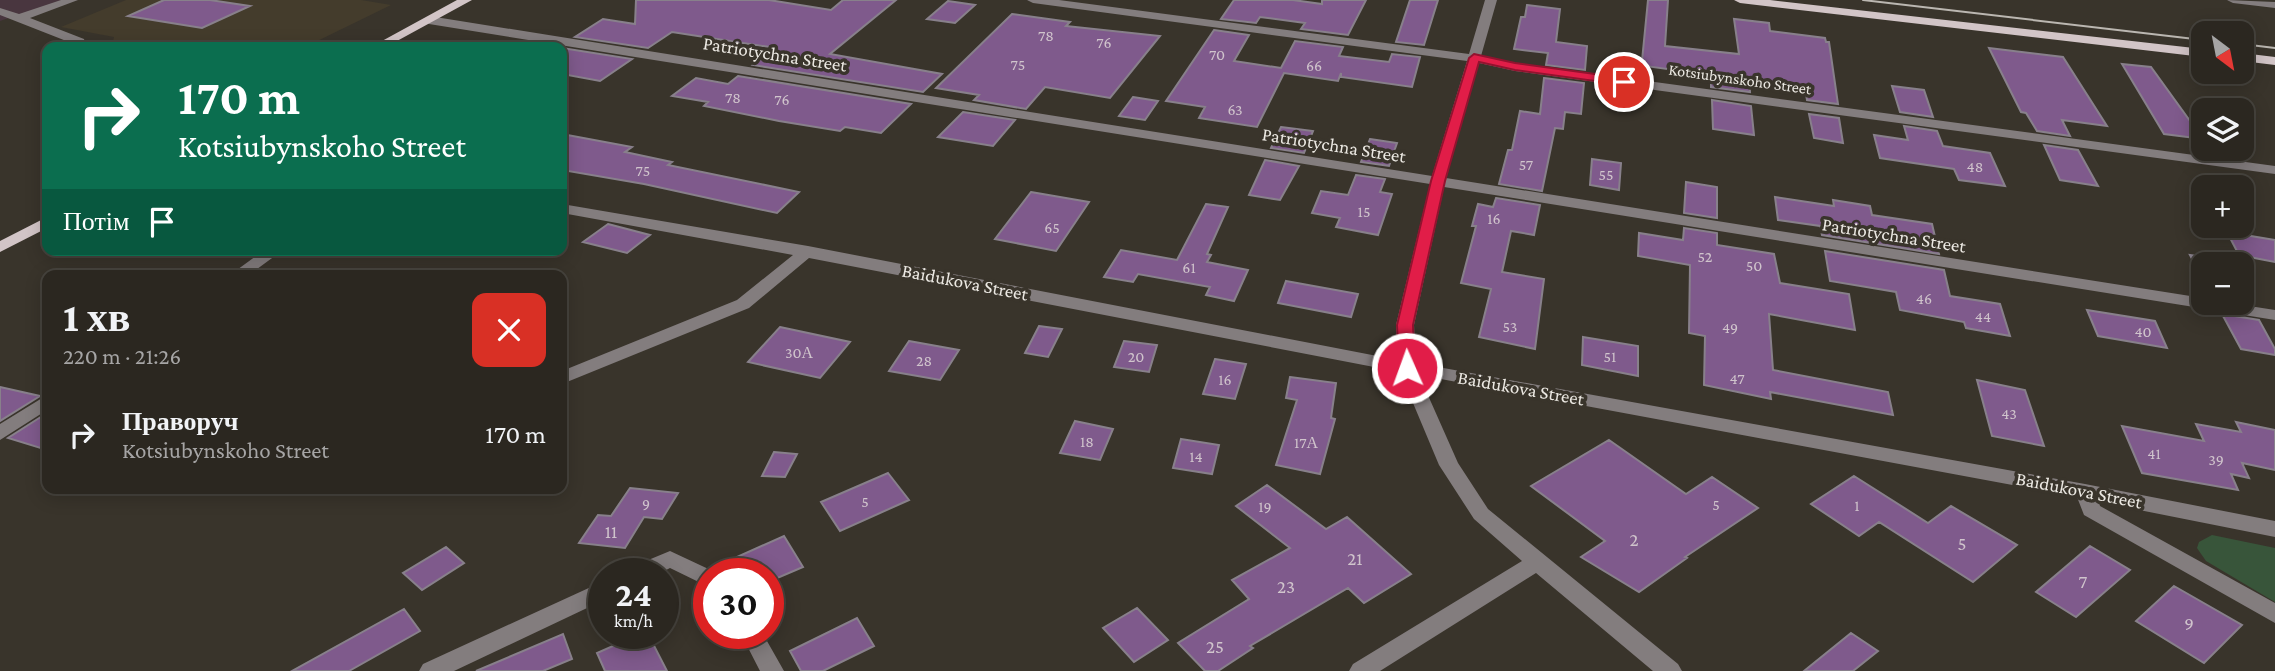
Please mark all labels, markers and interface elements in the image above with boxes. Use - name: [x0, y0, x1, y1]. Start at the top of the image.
- north arrow: [2191, 21, 2254, 84]
- map controls: [2191, 21, 2254, 315]
- house number: 78: [1038, 27, 1054, 44]
- street label: Patriotychna Street: [702, 32, 849, 76]
- house number: 76: [1096, 34, 1112, 51]
- house number: 70: [1209, 46, 1225, 63]
- pin: [1594, 52, 1654, 112]
- house number: 75: [1011, 56, 1025, 73]
- house number: 66: [1306, 57, 1322, 74]
- street label: Kotsiubynskoho Street: [1667, 61, 1813, 99]
- icon: arrive: [1605, 63, 1643, 101]
- icon: right: [63, 70, 154, 161]
- text: 170 m: [178, 70, 300, 125]
- house number: 78: [725, 89, 741, 106]
- house number: 76: [774, 91, 790, 108]
- button: layers: [2191, 98, 2254, 161]
- house number: 63: [1227, 101, 1243, 118]
- street label: Patriotychna Street: [1261, 123, 1408, 167]
- text: Kotsiubynskoho Street: [178, 128, 466, 164]
- house number: 57: [1519, 156, 1534, 173]
- house number: 48: [1967, 158, 1983, 175]
- house number: 75: [636, 162, 650, 179]
- house number: 55: [1599, 166, 1613, 183]
- button: +: [2191, 175, 2254, 238]
- icon: arrive: [143, 203, 181, 241]
- house number: 15: [1358, 203, 1370, 220]
- text: Потім: [63, 207, 129, 236]
- house number: 16: [1487, 210, 1501, 227]
- street label: Patriotychna Street: [1821, 213, 1968, 257]
- house number: 65: [1044, 219, 1060, 236]
- house number: 52: [1698, 248, 1713, 265]
- button: −: [2191, 252, 2254, 315]
- house number: 50: [1746, 257, 1762, 274]
- street label: Baidukova Street: [900, 259, 1031, 305]
- house number: 61: [1182, 259, 1196, 276]
- house number: 46: [1916, 290, 1932, 307]
- text: 1 хв: [63, 293, 130, 340]
- button: close: [472, 293, 546, 367]
- house number: 44: [1975, 308, 1991, 325]
- house number: 53: [1503, 318, 1517, 335]
- house number: 49: [1722, 319, 1738, 336]
- house number: 40: [2134, 323, 2152, 340]
- position arrow: [1370, 331, 1444, 405]
- text: 220 m · 21:26: [63, 343, 181, 369]
- house number: 30А: [785, 344, 814, 361]
- house number: 20: [1128, 348, 1144, 365]
- house number: 51: [1604, 348, 1616, 365]
- house number: 28: [916, 352, 932, 369]
- street label: Baidukova Street: [1456, 367, 1587, 410]
- house number: 47: [1729, 370, 1745, 387]
- house number: 16: [1218, 371, 1232, 388]
- house number: 43: [2001, 405, 2017, 422]
- text: Праворуч: [122, 407, 238, 436]
- icon: right: [63, 416, 101, 454]
- text: 170 m: [485, 420, 546, 449]
- house number: 18: [1080, 433, 1094, 450]
- house number: 17А: [1294, 434, 1319, 451]
- text: Kotsiubynskoho Street: [122, 437, 329, 463]
- house number: 41: [2147, 445, 2161, 462]
- house number: 14: [1189, 448, 1203, 465]
- house number: 39: [2208, 451, 2224, 468]
- street label: Baidukova Street: [2014, 467, 2145, 513]
- house number: 5: [861, 493, 869, 510]
- house number: 9: [642, 495, 650, 512]
- house number: 5: [1712, 496, 1720, 513]
- house number: 1: [1854, 497, 1860, 514]
- house number: 19: [1258, 498, 1272, 515]
- house number: 11: [605, 521, 617, 542]
- house number: 2: [1629, 529, 1639, 550]
- house number: 5: [1958, 533, 1966, 554]
- house number: 21: [1347, 548, 1363, 569]
- speed limit sign: 30: [693, 558, 784, 649]
- house number: 7: [2079, 571, 2088, 592]
- text: 24: [615, 575, 652, 614]
- house number: 23: [1277, 576, 1295, 597]
- text: km/h: [614, 611, 653, 631]
- house number: 9: [2184, 613, 2194, 634]
- house number: 25: [1206, 636, 1224, 657]

